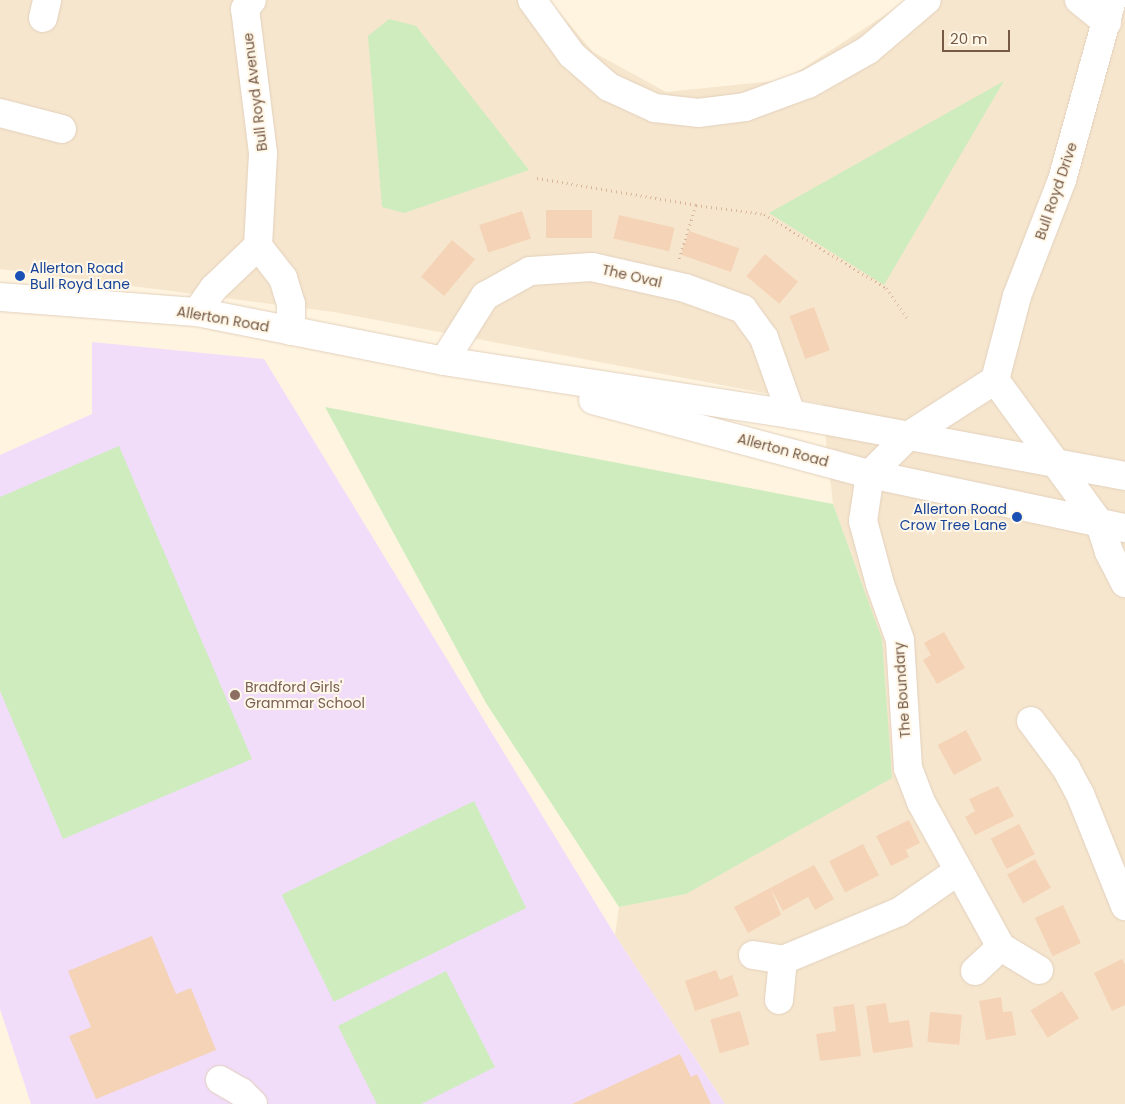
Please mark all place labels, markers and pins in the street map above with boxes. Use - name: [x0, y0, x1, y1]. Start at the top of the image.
- place label: Allerton Road Bull Royd Lane: [30, 260, 130, 292]
- marker: Allerton Road Bull Royd Lane: [14, 270, 26, 282]
- place label: Allerton Road Crow Tree Lane: [900, 501, 1007, 534]
- marker: Allerton Road Crow Tree Lane: [1011, 511, 1023, 523]
- place label: Bradford Girls' Grammar School: [245, 679, 365, 712]
- marker: Bradford Girls' Grammar School: [229, 689, 241, 701]

